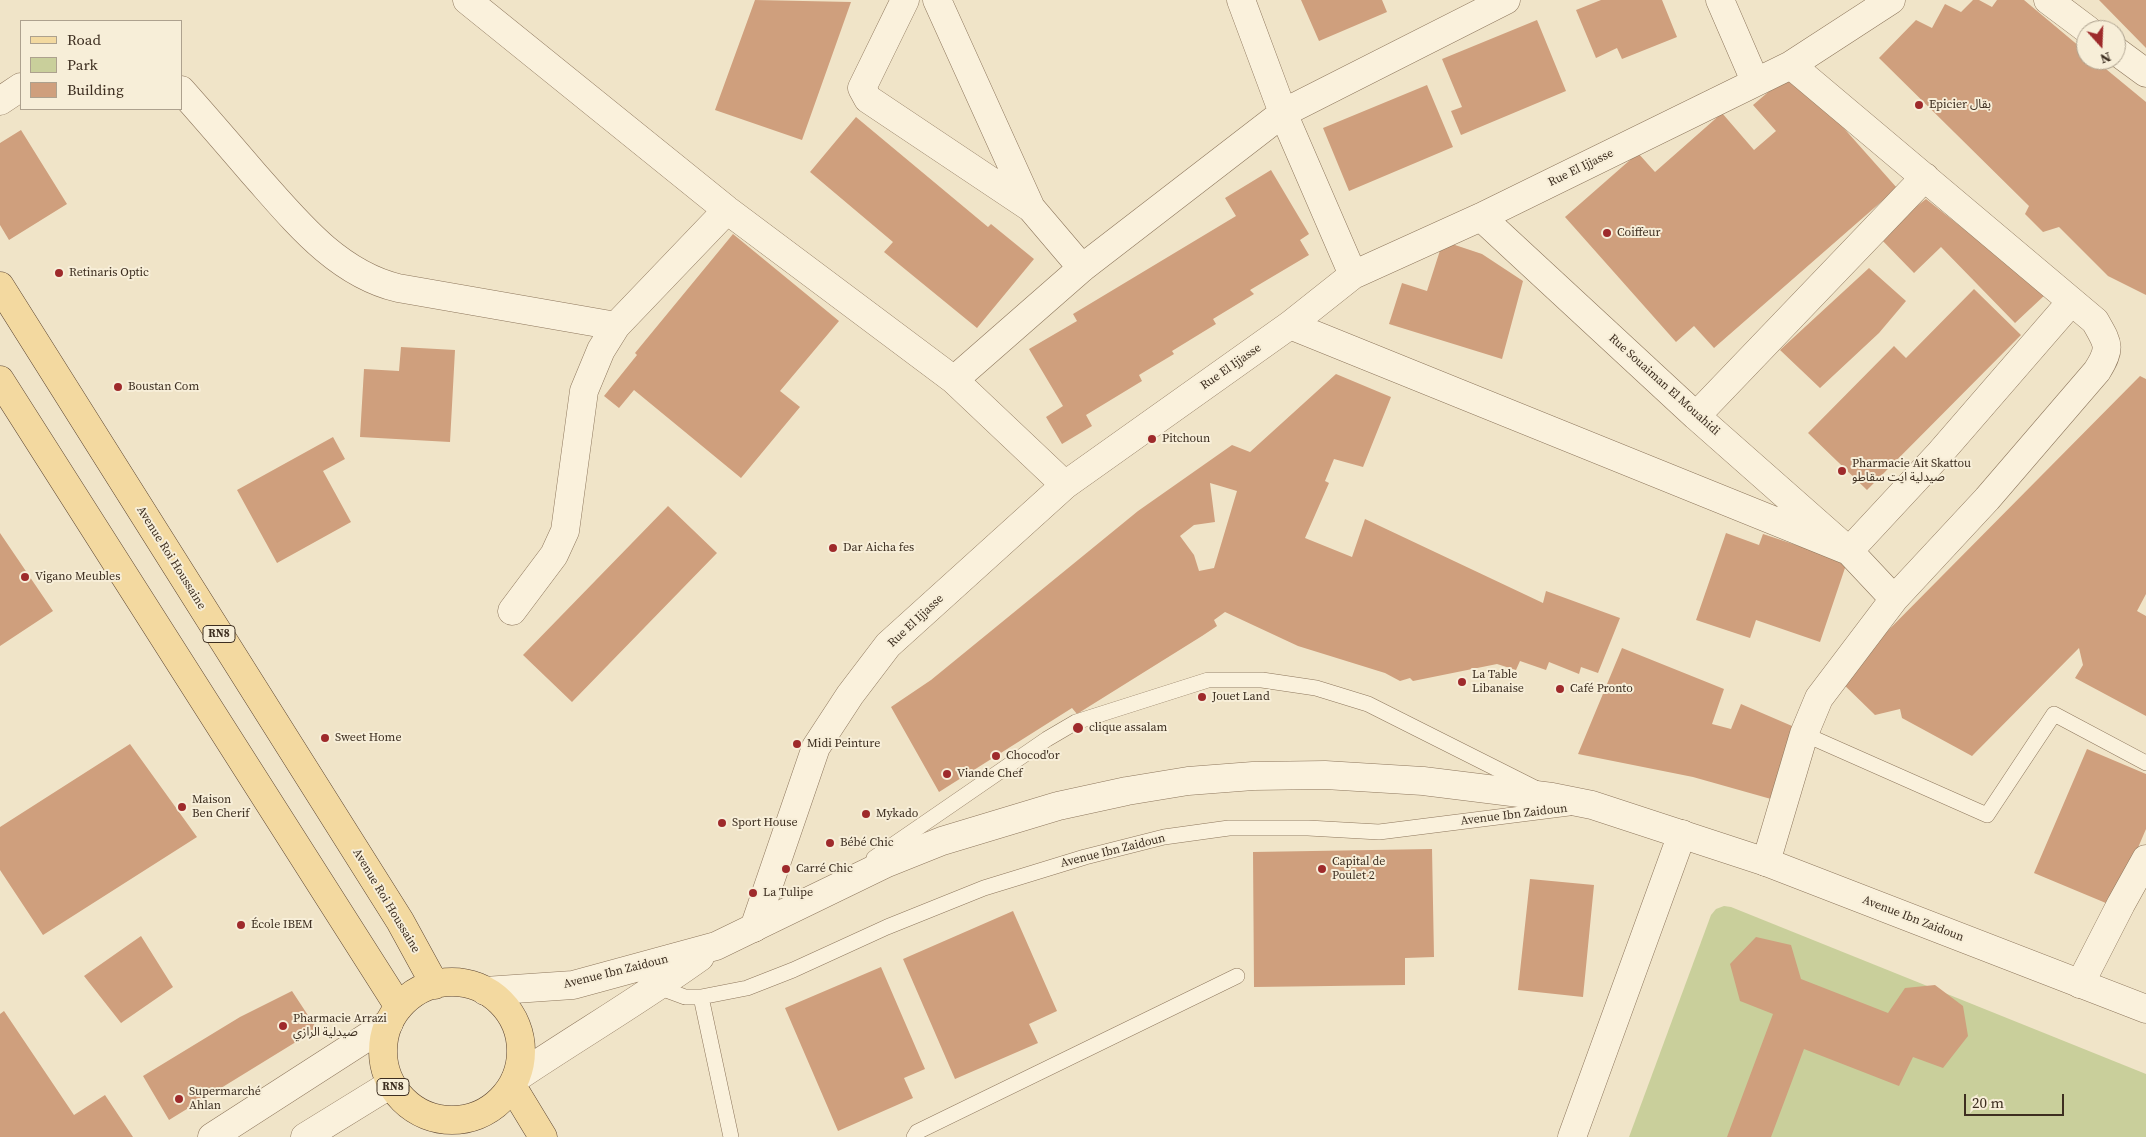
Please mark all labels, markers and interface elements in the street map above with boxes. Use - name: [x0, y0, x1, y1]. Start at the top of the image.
- legend: [20, 20, 182, 110]
- north arrow: [2076, 20, 2126, 70]
- text: Road: [67, 29, 101, 50]
- text: N: [2098, 47, 2114, 69]
- text: Park: [67, 54, 98, 75]
- text: Building: [67, 79, 124, 100]
- place label: Epicier بقال: [1929, 98, 1991, 112]
- marker: Epicier بقال: [1913, 99, 1925, 111]
- street label: Rue El Ijjasse: [1546, 146, 1616, 190]
- place label: Coiffeur: [1617, 226, 1661, 240]
- marker: Coiffeur: [1601, 227, 1613, 239]
- place label: Retinaris Optic: [69, 266, 149, 280]
- marker: Retinaris Optic: [53, 267, 65, 279]
- street label: Rue Souaiman El Mouahidi: [1605, 331, 1723, 439]
- street label: Rue El Ijjasse: [1198, 341, 1264, 393]
- place label: Boustan Com: [128, 380, 199, 394]
- marker: Boustan Com: [112, 381, 124, 393]
- place label: Pitchoun: [1162, 432, 1210, 446]
- marker: Pitchoun: [1146, 433, 1158, 445]
- place label: Pharmacie Ait Skattou صيدلية ايت سقاطو: [1852, 457, 1971, 485]
- marker: Pharmacie Ait Skattou صيدلية ايت سقاطو: [1836, 465, 1848, 477]
- street label: Avenue Roi Houssaine: [133, 504, 209, 612]
- place label: Dar Aicha fes: [843, 541, 914, 555]
- marker: Dar Aicha fes: [827, 542, 839, 554]
- place label: Vigano Meubles: [35, 570, 120, 584]
- marker: Vigano Meubles: [19, 571, 31, 583]
- street label: Rue El Ijjasse: [885, 592, 947, 650]
- road number: RN8: [203, 626, 235, 642]
- place label: La Table Libanaise: [1472, 668, 1524, 696]
- marker: La Table Libanaise: [1456, 676, 1468, 688]
- place label: Café Pronto: [1570, 682, 1633, 696]
- marker: Café Pronto: [1554, 683, 1566, 695]
- place label: Jouet Land: [1212, 690, 1270, 704]
- marker: Jouet Land: [1196, 691, 1208, 703]
- marker: clique assalam: [1071, 721, 1085, 735]
- place label: clique assalam: [1089, 721, 1167, 735]
- place label: Sweet Home: [335, 731, 402, 745]
- marker: Sweet Home: [319, 732, 331, 744]
- place label: Midi Peinture: [807, 737, 880, 751]
- marker: Midi Peinture: [791, 738, 803, 750]
- place label: Chocod'or: [1006, 749, 1060, 763]
- marker: Chocod'or: [990, 750, 1002, 762]
- place label: Viande Chef: [957, 767, 1022, 781]
- marker: Viande Chef: [941, 768, 953, 780]
- place label: Maison Ben Cherif: [192, 793, 250, 821]
- marker: Maison Ben Cherif: [176, 801, 188, 813]
- street label: Avenue Ibn Zaidoun: [1460, 801, 1568, 829]
- place label: Mykado: [876, 807, 918, 821]
- marker: Mykado: [860, 808, 872, 820]
- place label: Sport House: [732, 816, 798, 830]
- marker: Sport House: [716, 817, 728, 829]
- street label: Avenue Ibn Zaidoun: [1059, 831, 1167, 871]
- place label: Bébé Chic: [840, 836, 894, 850]
- marker: Bébé Chic: [824, 837, 836, 849]
- street label: Avenue Roi Houssaine: [349, 846, 423, 956]
- place label: Capital de Poulet 2: [1332, 855, 1385, 883]
- place label: Carré Chic: [796, 862, 853, 876]
- marker: Carré Chic: [780, 863, 792, 875]
- marker: Capital de Poulet 2: [1316, 863, 1328, 875]
- place label: La Tulipe: [763, 886, 813, 900]
- marker: La Tulipe: [747, 887, 759, 899]
- street label: Avenue Ibn Zaidoun: [1860, 893, 1966, 945]
- place label: École IBEM: [251, 918, 313, 932]
- marker: École IBEM: [235, 919, 247, 931]
- street label: Avenue Ibn Zaidoun: [562, 952, 670, 992]
- place label: Pharmacie Arrazi صيدلية الرازي: [293, 1012, 387, 1040]
- marker: Pharmacie Arrazi صيدلية الرازي: [277, 1020, 289, 1032]
- road number: RN8: [377, 1078, 409, 1096]
- scale bar: [1966, 1084, 2066, 1116]
- place label: Supermarché Ahlan: [189, 1085, 261, 1113]
- text: 20 m: [1972, 1092, 2004, 1113]
- marker: Supermarché Ahlan: [173, 1093, 185, 1105]

